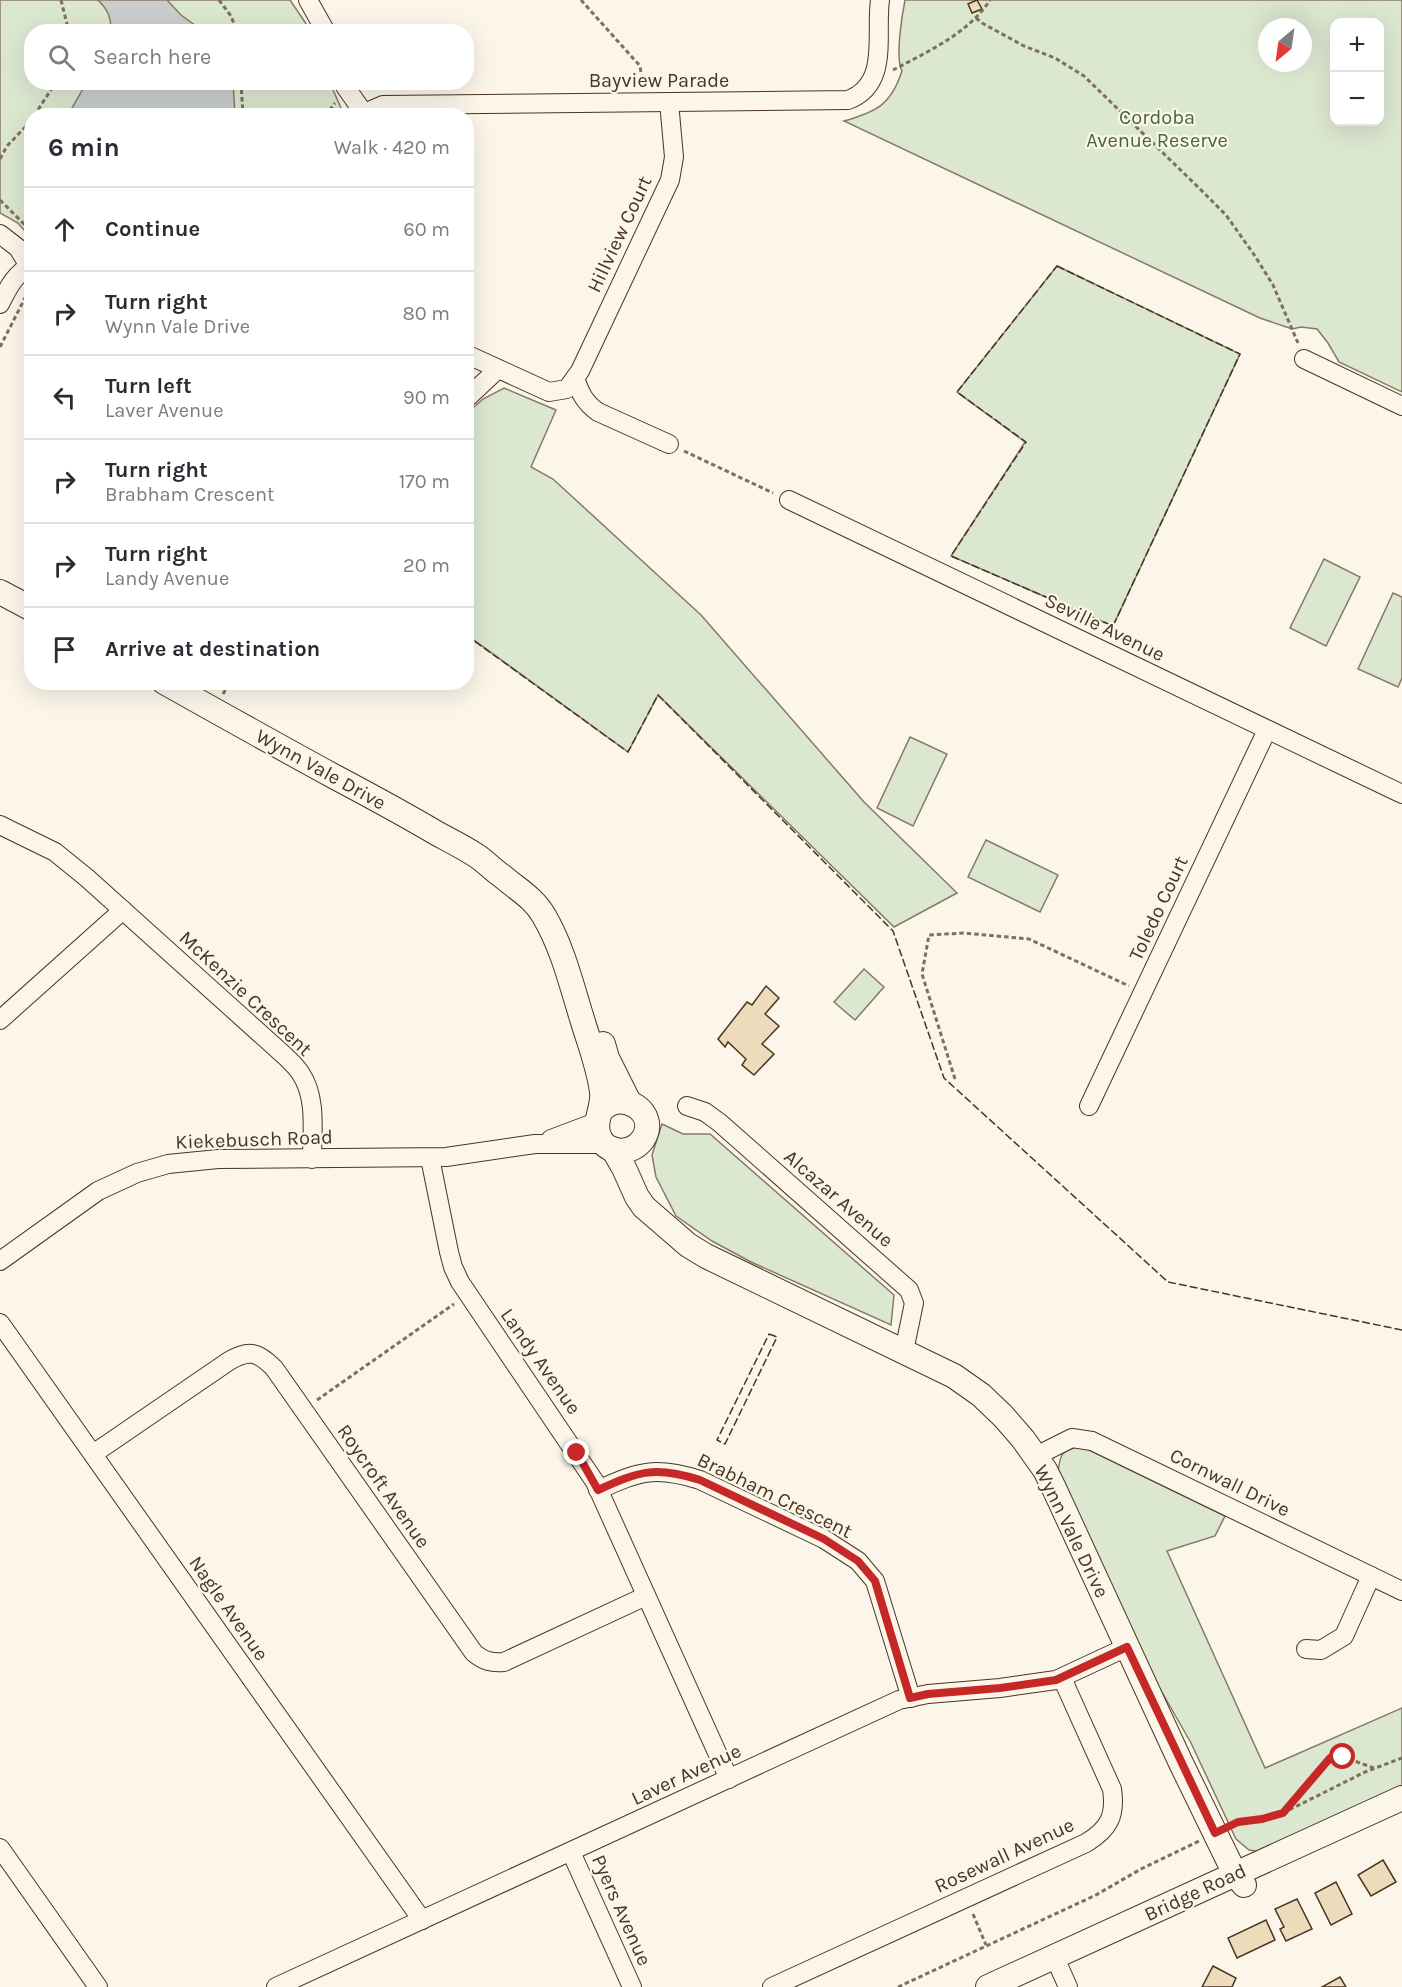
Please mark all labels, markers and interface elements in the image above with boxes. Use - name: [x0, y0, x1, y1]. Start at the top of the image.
- north arrow: [1258, 18, 1312, 72]
- map controls: [1330, 18, 1384, 126]
- button: +: [1330, 18, 1384, 72]
- search box: [24, 24, 474, 90]
- icon: search: [45, 41, 78, 74]
- text: Search here: [93, 44, 211, 70]
- street label: Bayview Parade: [589, 69, 729, 92]
- button: −: [1330, 72, 1384, 126]
- park label: Cordoba Avenue Reserve: [1086, 106, 1228, 152]
- text: 6 min: [48, 132, 120, 163]
- text: Walk · 420 m: [334, 136, 450, 159]
- street label: Hillview Court: [582, 172, 657, 296]
- icon: ahead: [48, 213, 81, 246]
- text: Continue: [105, 216, 200, 242]
- text: 60 m: [403, 218, 450, 241]
- text: Turn right: [105, 289, 208, 315]
- icon: right: [48, 297, 81, 330]
- text: 80 m: [402, 302, 450, 325]
- text: Wynn Vale Drive: [105, 315, 250, 338]
- text: Turn left: [105, 373, 192, 399]
- icon: left: [48, 381, 81, 414]
- text: 90 m: [403, 386, 450, 409]
- text: Laver Avenue: [105, 399, 223, 422]
- text: Turn right: [105, 457, 208, 483]
- icon: right: [48, 465, 81, 498]
- text: 170 m: [399, 470, 450, 493]
- text: Brabham Crescent: [105, 483, 275, 506]
- text: Turn right: [105, 541, 208, 567]
- icon: right: [48, 549, 81, 582]
- text: 20 m: [403, 554, 450, 577]
- text: Landy Avenue: [105, 567, 229, 590]
- street label: Seville Avenue: [1041, 589, 1168, 666]
- icon: arrive: [48, 633, 81, 666]
- text: Arrive at destination: [105, 636, 320, 662]
- street label: Wynn Vale Drive: [252, 724, 390, 815]
- street label: Toledo Court: [1124, 852, 1193, 964]
- street label: McKenzie Crescent: [175, 926, 317, 1061]
- street label: Kiekebusch Road: [175, 1125, 333, 1154]
- street label: Alcazar Avenue: [780, 1145, 898, 1252]
- street label: Landy Avenue: [496, 1304, 586, 1419]
- street label: Roycroft Avenue: [332, 1420, 435, 1553]
- route end: [563, 1439, 589, 1465]
- street label: Cornwall Drive: [1166, 1443, 1294, 1521]
- street label: Brabham Crescent: [694, 1448, 856, 1543]
- street label: Wynn Vale Drive: [1029, 1461, 1114, 1601]
- street label: Nagle Avenue: [184, 1552, 273, 1665]
- street label: Laver Avenue: [628, 1739, 745, 1810]
- route start: [1329, 1743, 1355, 1769]
- street label: Rosewall Avenue: [931, 1813, 1078, 1898]
- street label: Pyers Avenue: [587, 1851, 656, 1969]
- street label: Bridge Road: [1141, 1859, 1250, 1926]

